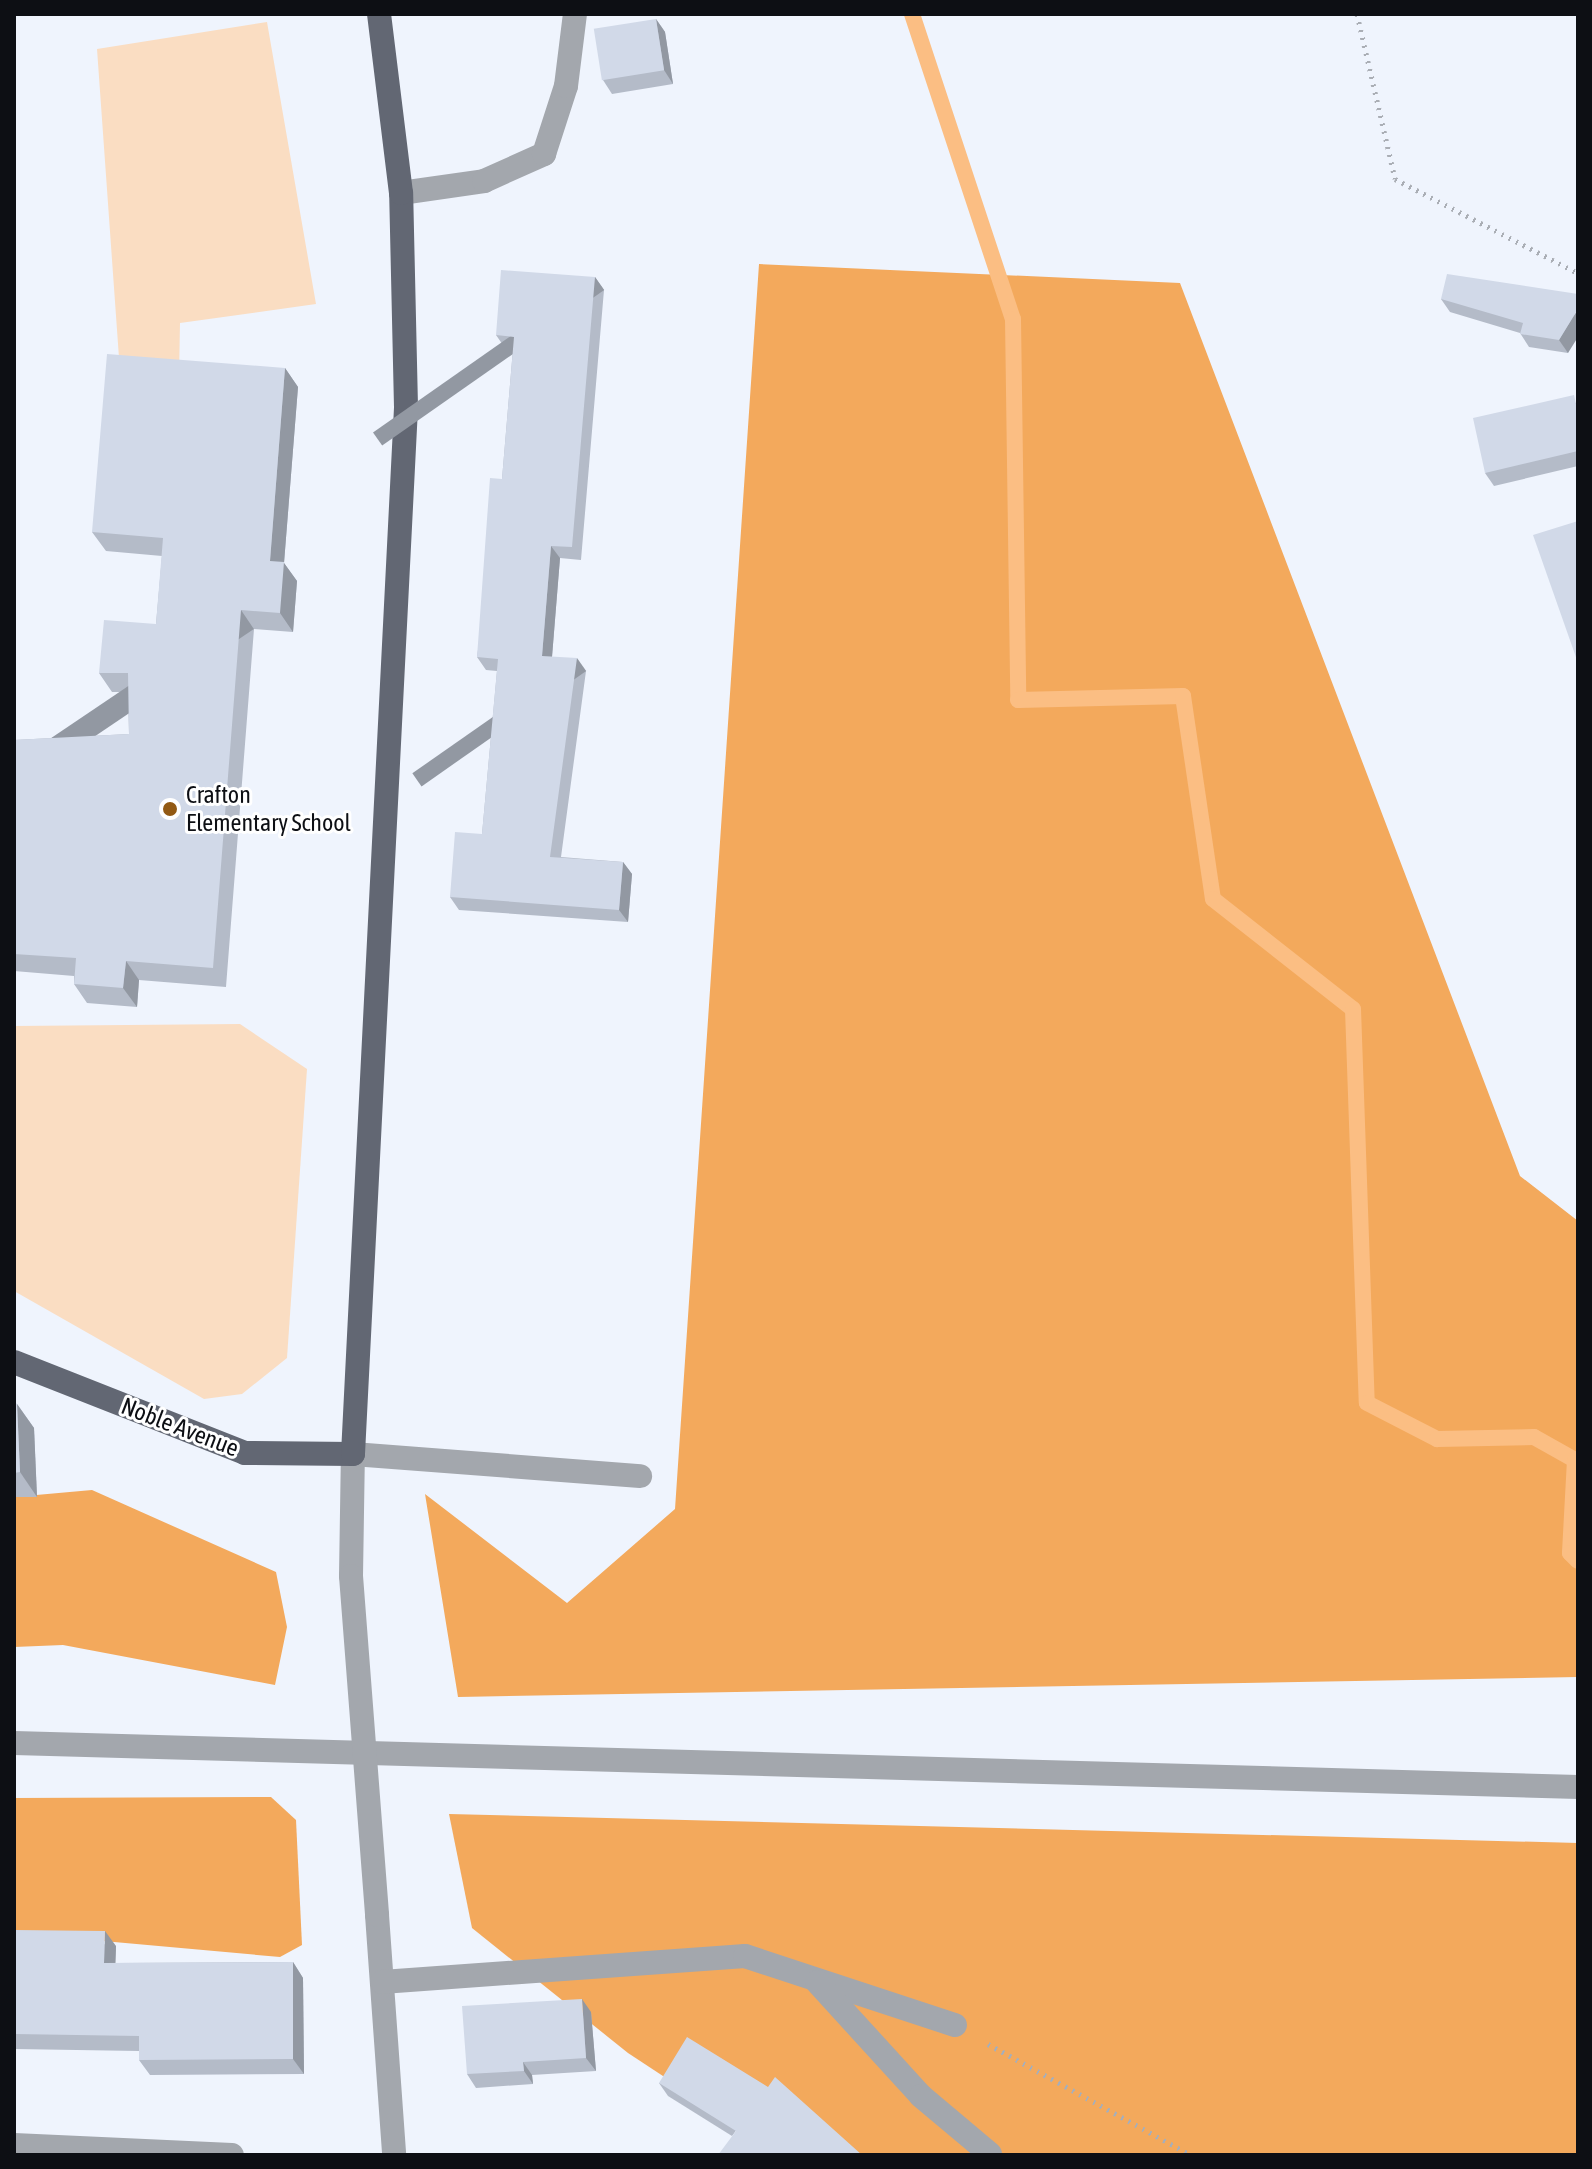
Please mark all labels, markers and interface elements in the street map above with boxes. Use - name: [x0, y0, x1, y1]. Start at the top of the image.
- place label: Crafton Elementary School: [186, 781, 351, 837]
- marker: Crafton Elementary School: [161, 800, 179, 818]
- street label: Noble Avenue: [117, 1391, 243, 1463]

